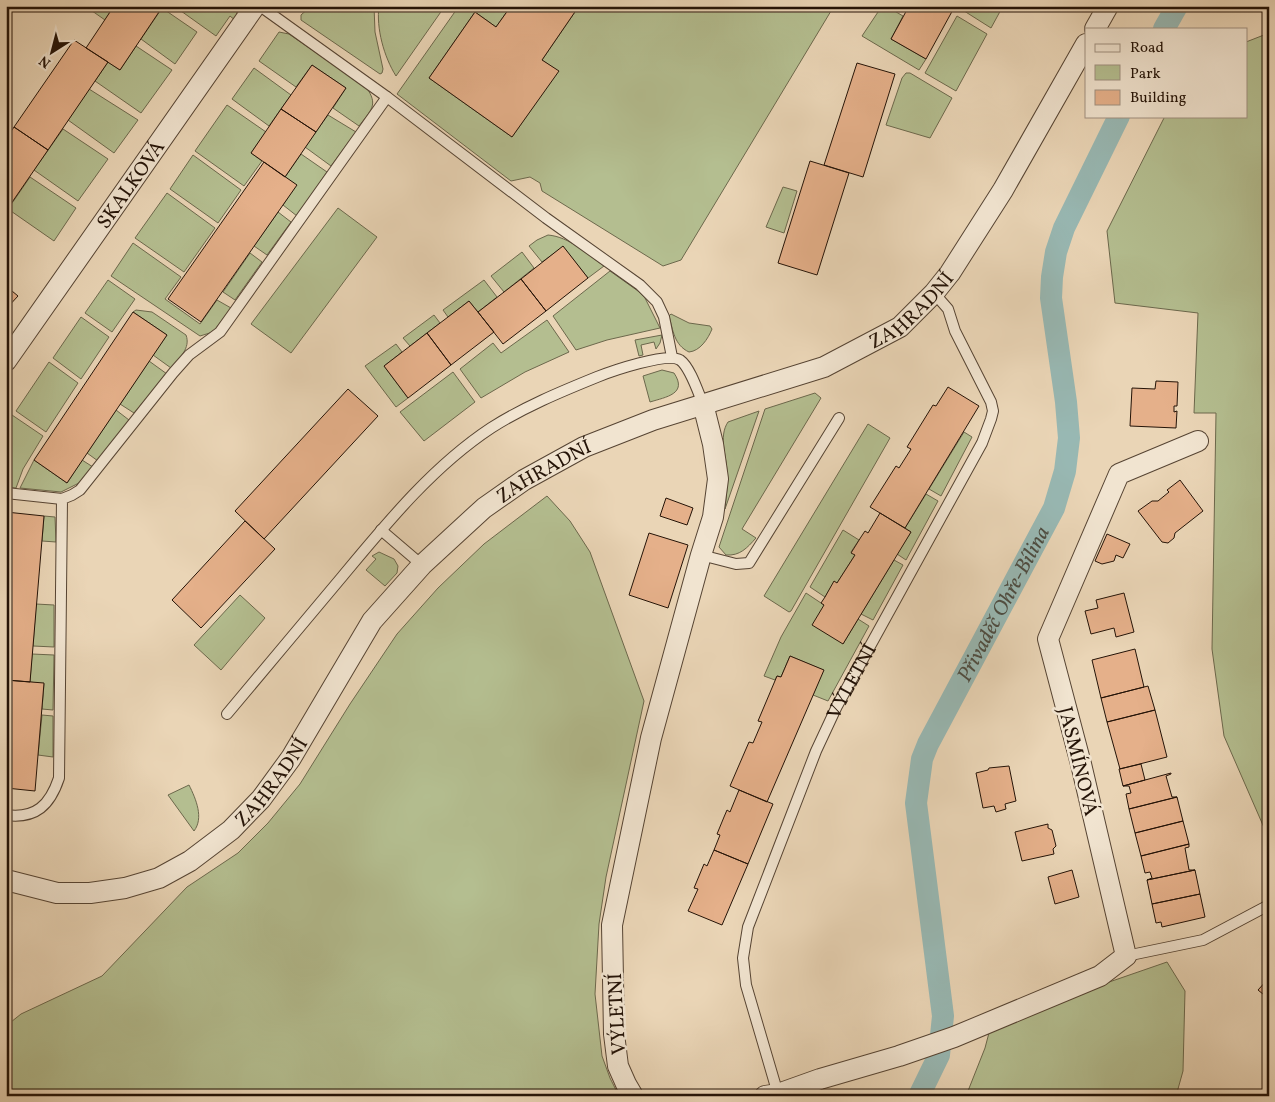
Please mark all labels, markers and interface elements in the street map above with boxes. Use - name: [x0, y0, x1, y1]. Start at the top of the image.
- north arrow: [28, 28, 78, 78]
- legend: [1085, 28, 1248, 118]
- text: Road: [1130, 38, 1164, 59]
- text: N: [36, 51, 55, 72]
- text: Park: [1130, 64, 1161, 85]
- text: Building: [1130, 88, 1187, 109]
- street label: SKALKOVÁ: [91, 135, 172, 235]
- street label: ZAHRADNÍ: [864, 267, 962, 357]
- street label: ZAHRADNÍ: [491, 434, 596, 511]
- water label: Přivaděč Ohře-Bílina: [951, 522, 1058, 687]
- street label: VÝLETNÍ: [821, 639, 885, 724]
- street label: JASMÍNOVÁ: [1050, 704, 1104, 819]
- street label: ZAHRADNÍ: [229, 733, 316, 834]
- street label: VÝLETNÍ: [602, 972, 634, 1056]

